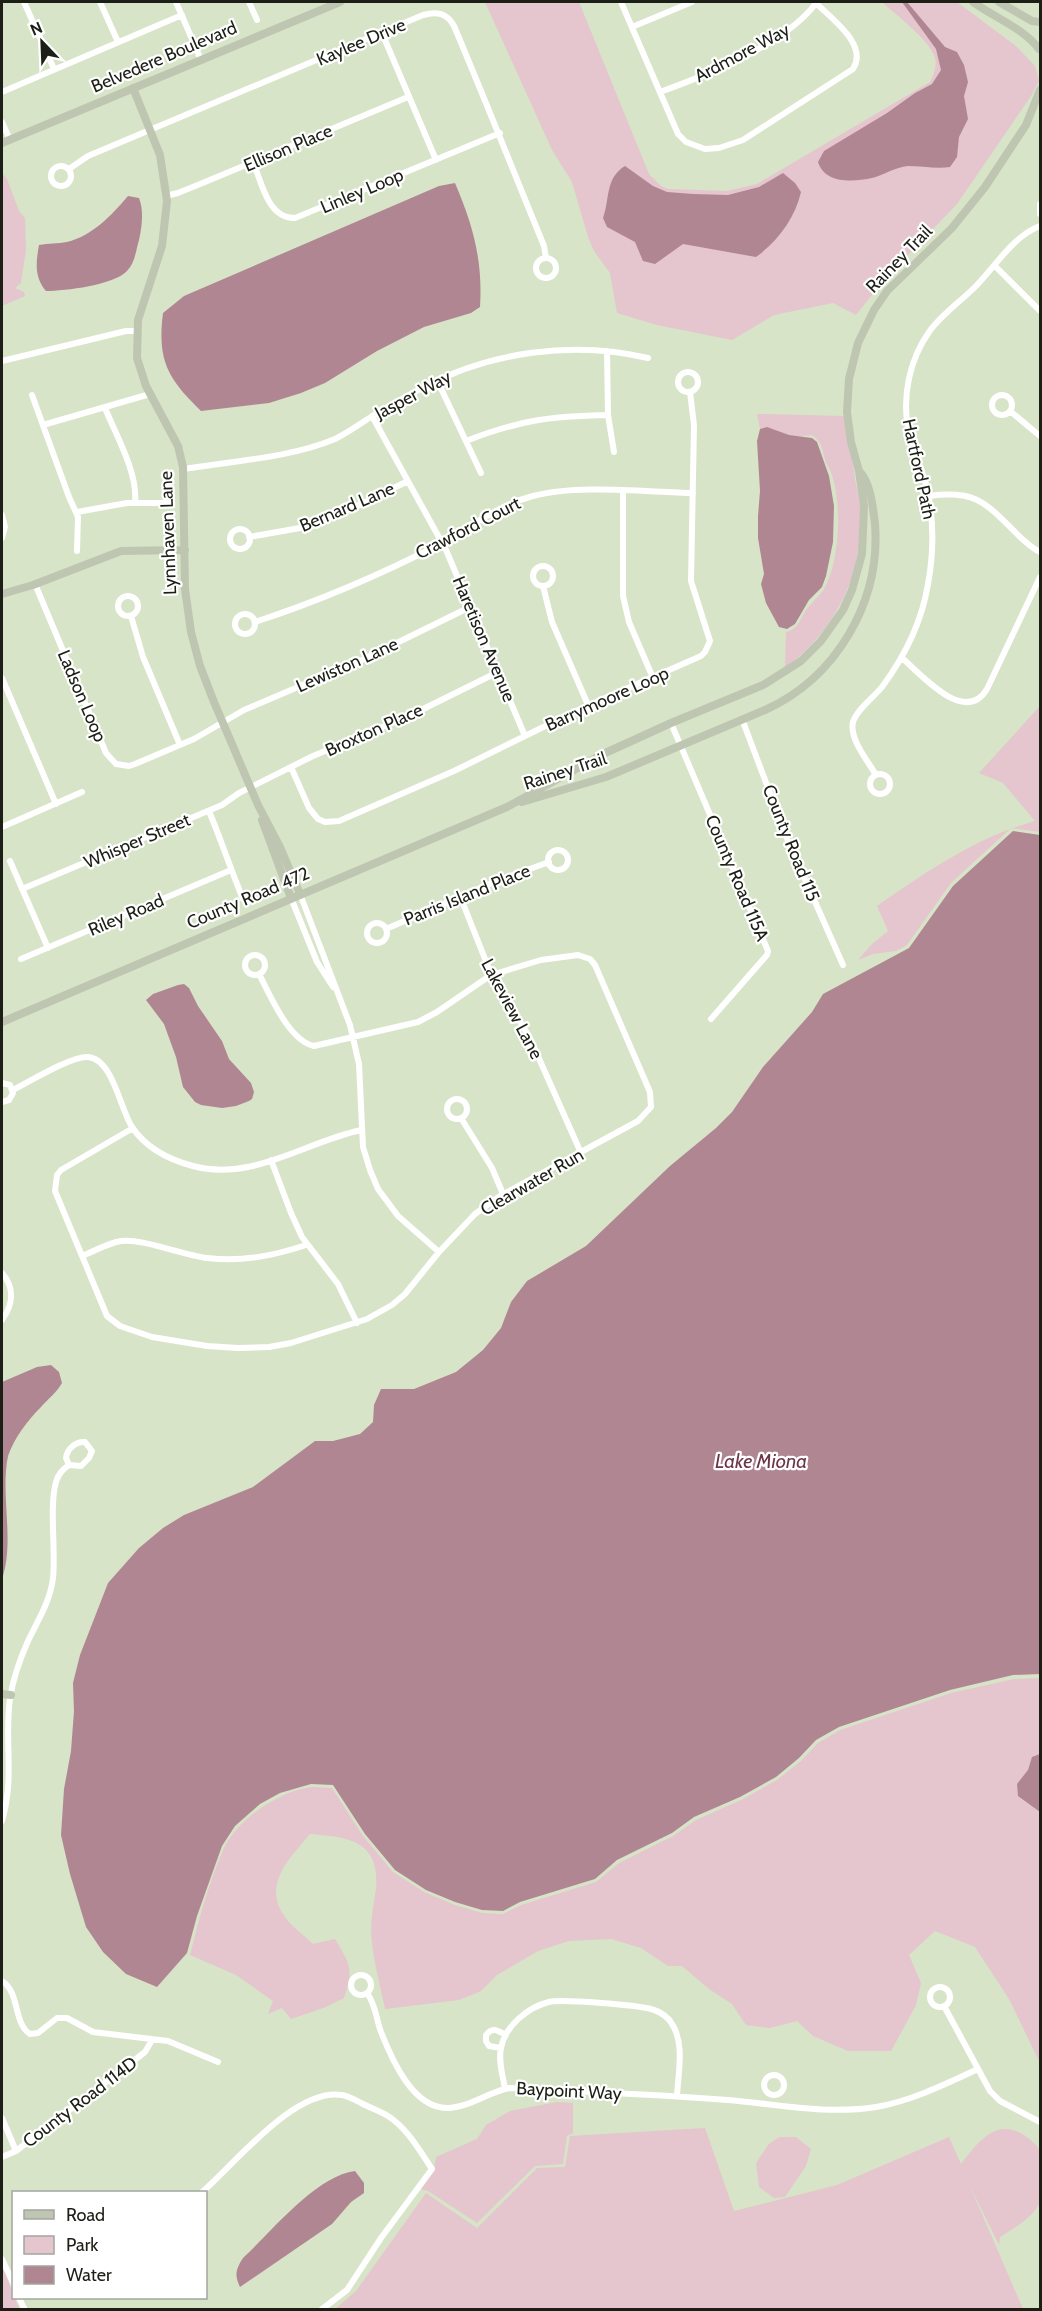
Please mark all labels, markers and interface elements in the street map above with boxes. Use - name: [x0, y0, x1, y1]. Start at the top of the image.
- north arrow: [12, 12, 72, 72]
- street label: Kaylee Drive: [313, 13, 409, 71]
- street label: Belvedere Boulevard: [88, 16, 240, 98]
- text: N: [27, 18, 45, 40]
- street label: Ardmore Way: [691, 19, 793, 87]
- street label: Ellison Place: [240, 119, 336, 177]
- street label: Linley Loop: [317, 164, 407, 218]
- street label: Rainey Trail: [861, 220, 937, 298]
- street label: Jasper Way: [370, 366, 455, 425]
- street label: Hartford Path: [898, 417, 940, 521]
- street label: Lynnhaven Lane: [155, 471, 181, 595]
- street label: Bernard Lane: [296, 477, 398, 537]
- street label: Crawford Court: [412, 492, 524, 564]
- street label: Haretison Avenue: [448, 573, 520, 705]
- street label: Lewiston Lane: [293, 633, 401, 697]
- street label: Ladson Loop: [53, 647, 111, 745]
- street label: Barrymoore Loop: [542, 662, 672, 736]
- street label: Broxton Place: [322, 699, 426, 761]
- street label: Rainey Trail: [521, 747, 610, 795]
- street label: County Road 115: [758, 781, 824, 905]
- street label: Whisper Street: [81, 809, 193, 873]
- street label: County Road 115A: [701, 812, 773, 944]
- street label: Parris Island Place: [400, 860, 534, 930]
- street label: County Road 472: [183, 862, 313, 934]
- street label: Riley Road: [85, 889, 167, 941]
- street label: Lakeview Lane: [476, 955, 548, 1063]
- street label: Clearwater Run: [477, 1144, 587, 1220]
- water label: Lake Miona: [715, 1449, 807, 1473]
- street label: County Road 114D: [18, 2052, 142, 2152]
- street label: Baypoint Way: [516, 2077, 622, 2105]
- legend: [12, 2191, 207, 2299]
- text: Road: [66, 2204, 105, 2226]
- text: Park: [66, 2234, 99, 2256]
- text: Water: [66, 2264, 112, 2286]

